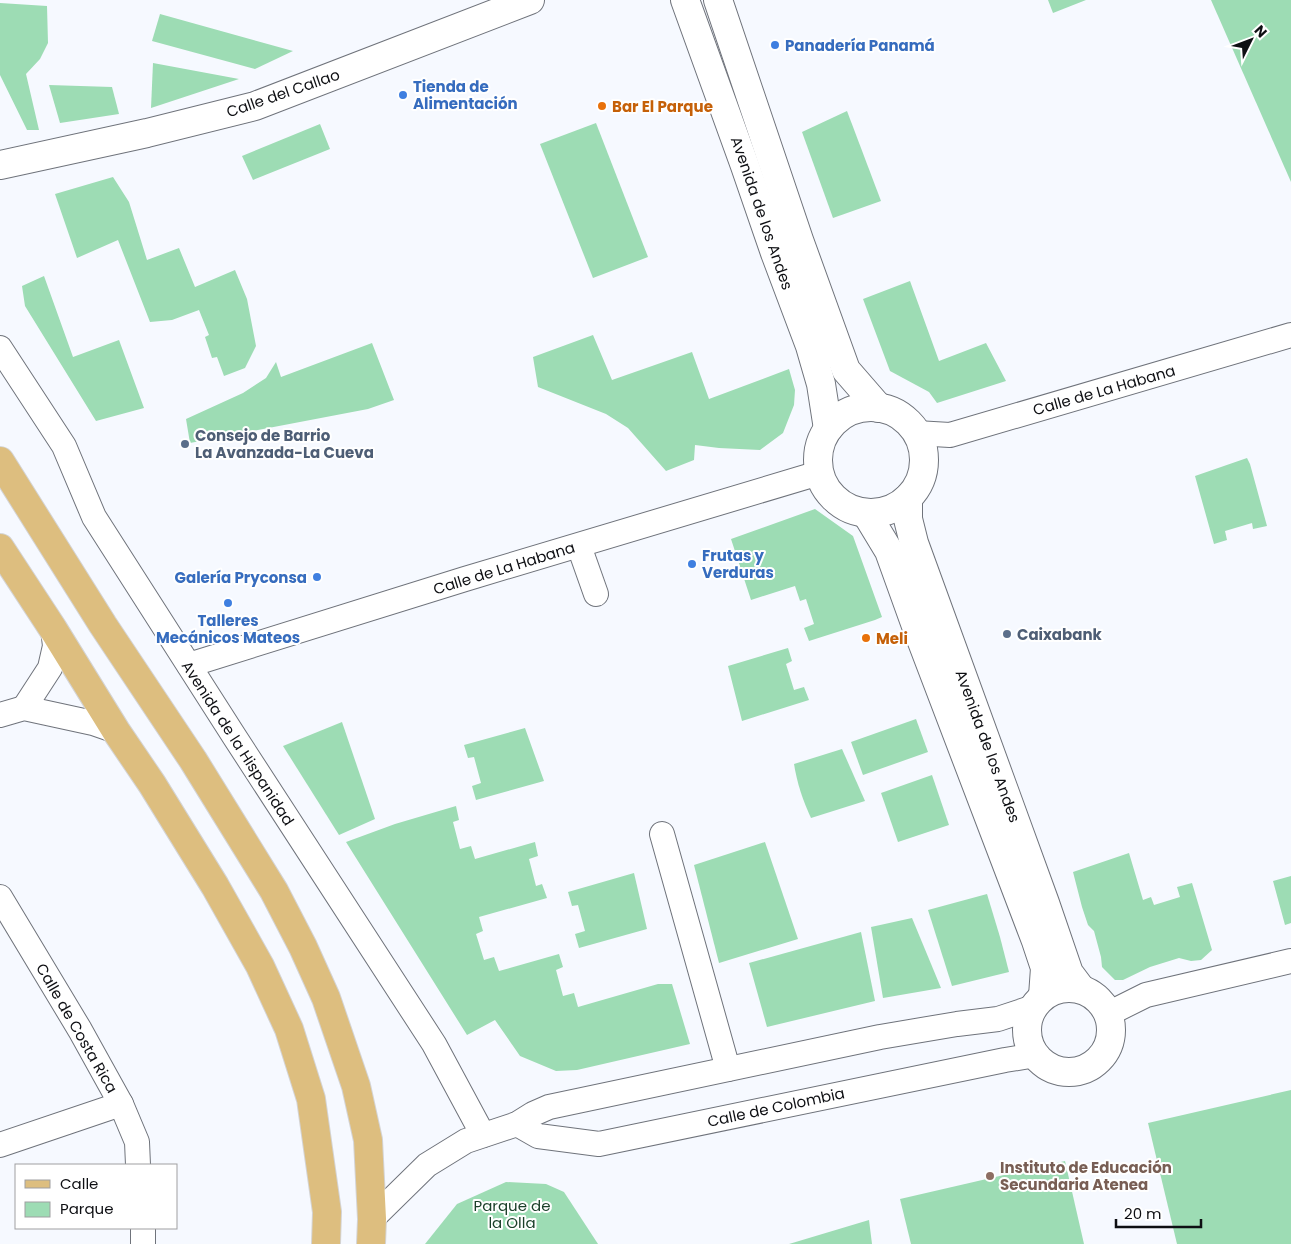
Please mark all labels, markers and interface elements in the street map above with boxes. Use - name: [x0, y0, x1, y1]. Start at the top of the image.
- north arrow: [1226, 15, 1276, 65]
- text: N: [1250, 21, 1272, 42]
- place label: Panadería Panamá: [785, 35, 935, 56]
- marker: Panadería Panamá: [769, 39, 781, 51]
- street label: Calle del Callao: [224, 64, 342, 122]
- place label: Tienda de Alimentación: [413, 76, 518, 114]
- marker: Tienda de Alimentación: [397, 89, 409, 101]
- place label: Bar El Parque: [612, 96, 713, 117]
- marker: Bar El Parque: [596, 100, 608, 112]
- street label: Avenida de los Andes: [726, 133, 798, 293]
- street label: Calle de La Habana: [1030, 360, 1178, 420]
- place label: Consejo de Barrio La Avanzada-La Cueva: [195, 425, 374, 463]
- marker: Consejo de Barrio La Avanzada-La Cueva: [179, 438, 191, 450]
- street label: Calle de La Habana: [431, 536, 577, 600]
- place label: Frutas y Verduras: [702, 545, 774, 583]
- marker: Frutas y Verduras: [686, 558, 698, 570]
- place label: Galería Pryconsa: [175, 567, 307, 588]
- marker: Galería Pryconsa: [311, 571, 323, 583]
- marker: Talleres Mecánicos Mateos: [222, 597, 234, 609]
- place label: Talleres Mecánicos Mateos: [156, 610, 300, 648]
- place label: Caixabank: [1017, 624, 1103, 645]
- place label: Meli: [876, 628, 908, 649]
- marker: Caixabank: [1001, 628, 1013, 640]
- marker: Meli: [860, 632, 872, 644]
- street label: Avenida de la Hispanidad: [177, 657, 299, 829]
- street label: Avenida de los Andes: [951, 667, 1025, 825]
- street label: Calle de Costa Rica: [31, 959, 123, 1097]
- street label: Calle de Colombia: [705, 1082, 847, 1132]
- place label: Instituto de Educación Secundaria Atenea: [1000, 1157, 1172, 1195]
- legend: [15, 1164, 178, 1229]
- marker: Instituto de Educación Secundaria Atenea: [984, 1170, 996, 1182]
- text: Calle: [60, 1173, 98, 1194]
- park label: Parque de la Olla: [474, 1195, 550, 1233]
- scale bar: [1116, 1196, 1201, 1228]
- text: Parque: [60, 1198, 113, 1219]
- text: 20 m: [1124, 1203, 1162, 1224]

